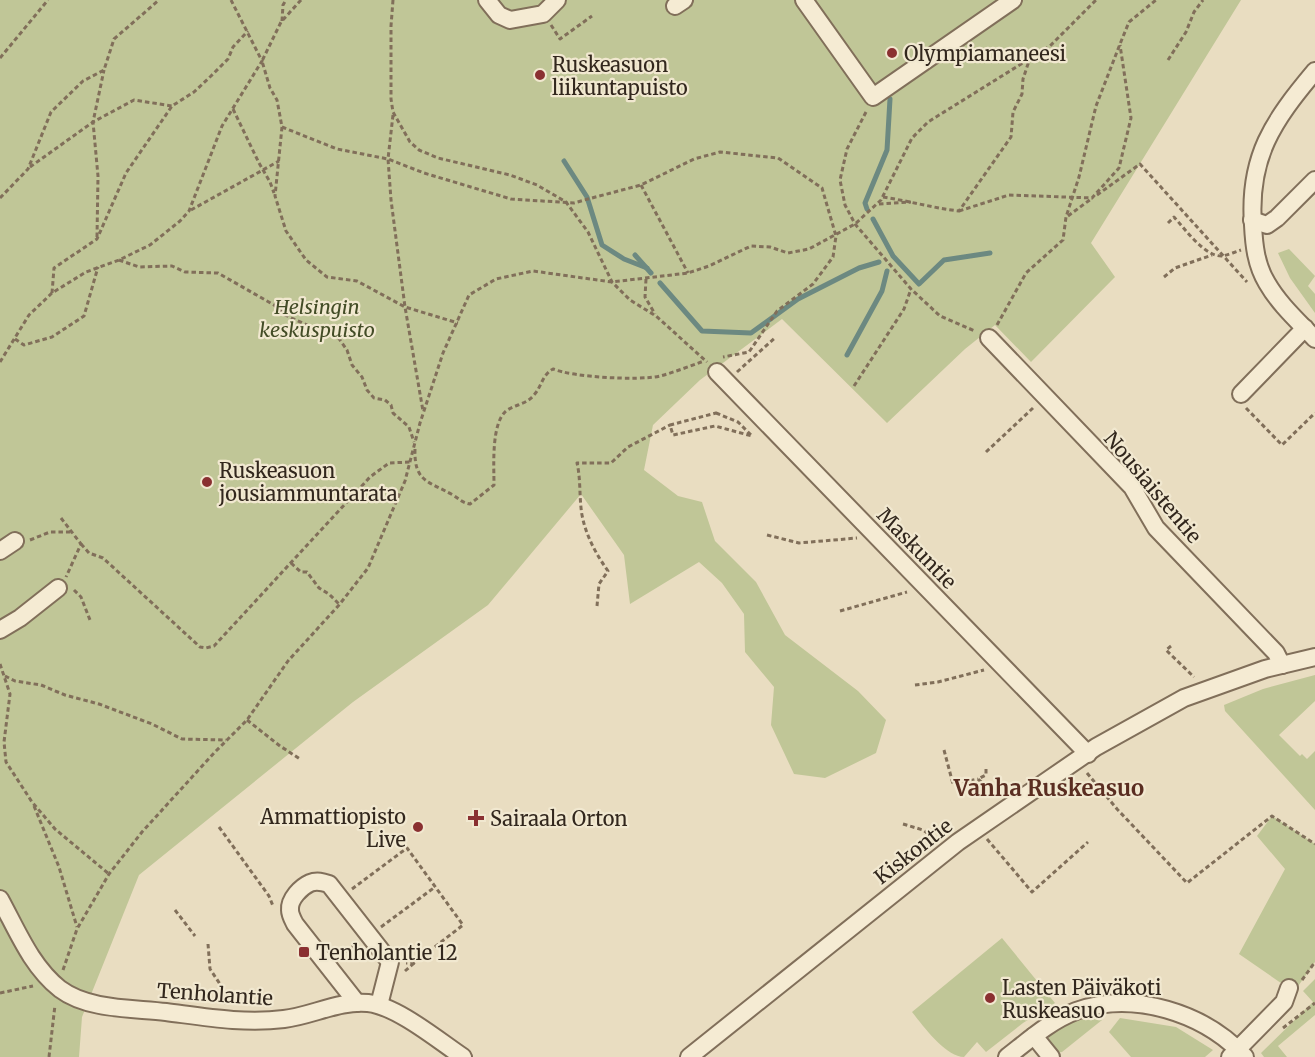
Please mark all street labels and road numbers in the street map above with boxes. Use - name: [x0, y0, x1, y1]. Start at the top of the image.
- street label: Nousiaistentie: [1099, 426, 1207, 548]
- street label: Maskuntie: [872, 502, 962, 594]
- street label: Kiskontie: [869, 813, 957, 889]
- street label: Tenholantie: [156, 977, 274, 1011]

